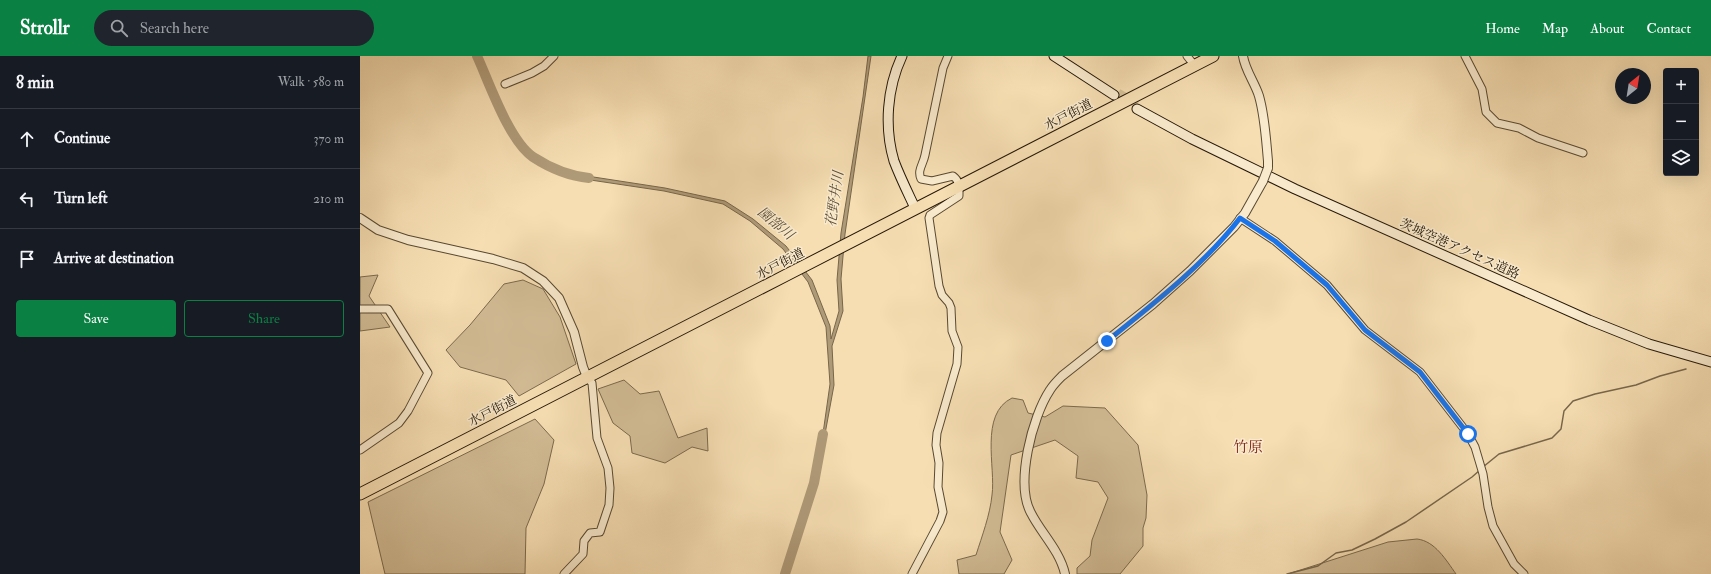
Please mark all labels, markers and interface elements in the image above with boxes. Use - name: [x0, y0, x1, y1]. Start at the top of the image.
- search box: [94, 10, 374, 46]
- text: Strollr: [20, 16, 70, 40]
- icon: search: [108, 17, 130, 39]
- text: Search here: [140, 19, 209, 38]
- text: Home: [1485, 20, 1520, 37]
- text: Map: [1542, 20, 1568, 37]
- text: About: [1590, 20, 1624, 37]
- text: Contact: [1646, 20, 1691, 37]
- north arrow: [1615, 68, 1651, 104]
- map controls: [1663, 68, 1699, 176]
- button: +: [1663, 68, 1699, 104]
- text: 8 min: [16, 72, 54, 93]
- text: Walk · 580 m: [278, 74, 344, 90]
- street label: 水戸街道: [1042, 96, 1095, 134]
- button: −: [1663, 104, 1699, 140]
- icon: ahead: [16, 128, 38, 150]
- text: Continue: [54, 129, 110, 148]
- text: 370 m: [314, 131, 344, 147]
- button: layers: [1663, 140, 1699, 176]
- water label: 花野井川: [822, 168, 847, 228]
- icon: left: [16, 188, 38, 210]
- text: Turn left: [54, 189, 108, 208]
- text: 210 m: [313, 191, 344, 207]
- water label: 園部川: [754, 203, 799, 245]
- street label: 茨城空港アクセス道路: [1397, 215, 1522, 283]
- street label: 水戸街道: [754, 245, 807, 283]
- icon: arrive: [16, 248, 38, 270]
- text: Arrive at destination: [54, 249, 174, 268]
- button: Save: [16, 300, 176, 337]
- button: Share: [184, 300, 344, 337]
- route end: [1098, 332, 1116, 350]
- street label: 水戸街道: [466, 392, 519, 430]
- route start: [1459, 425, 1477, 443]
- district label: 竹原: [1233, 438, 1263, 457]

